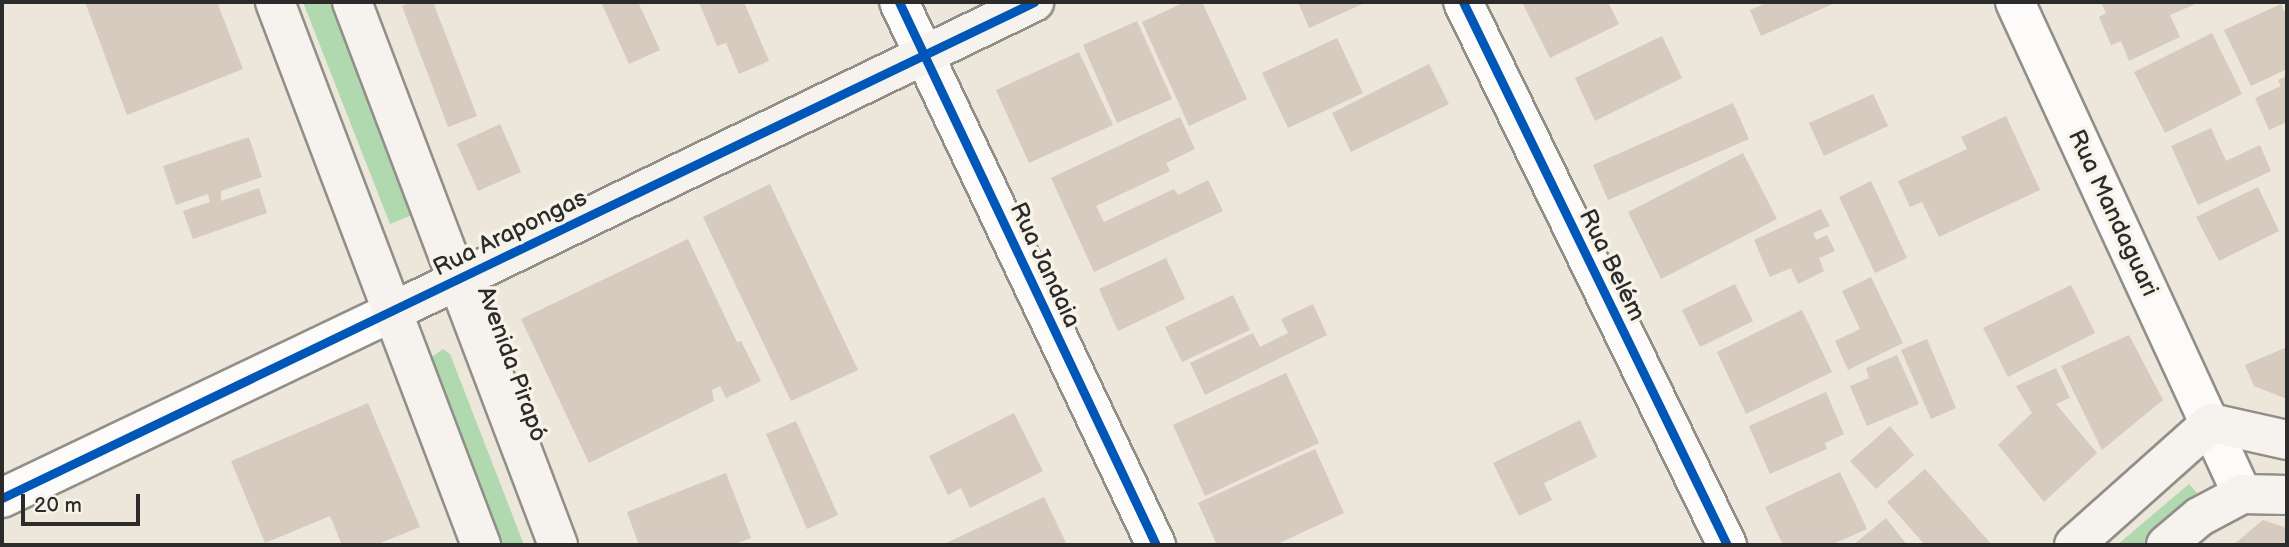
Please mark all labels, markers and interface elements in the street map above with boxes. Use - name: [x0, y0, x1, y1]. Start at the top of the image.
- street label: Rua Mandaguari: [2062, 125, 2164, 301]
- street label: Rua Arapongas: [428, 183, 592, 283]
- street label: Rua Jandaia: [1003, 197, 1087, 333]
- street label: Rua Belém: [1573, 204, 1651, 326]
- street label: Avenida Pirapó: [471, 283, 553, 445]
- scale bar: [24, 480, 144, 524]
- text: 20 m: [34, 493, 82, 518]

